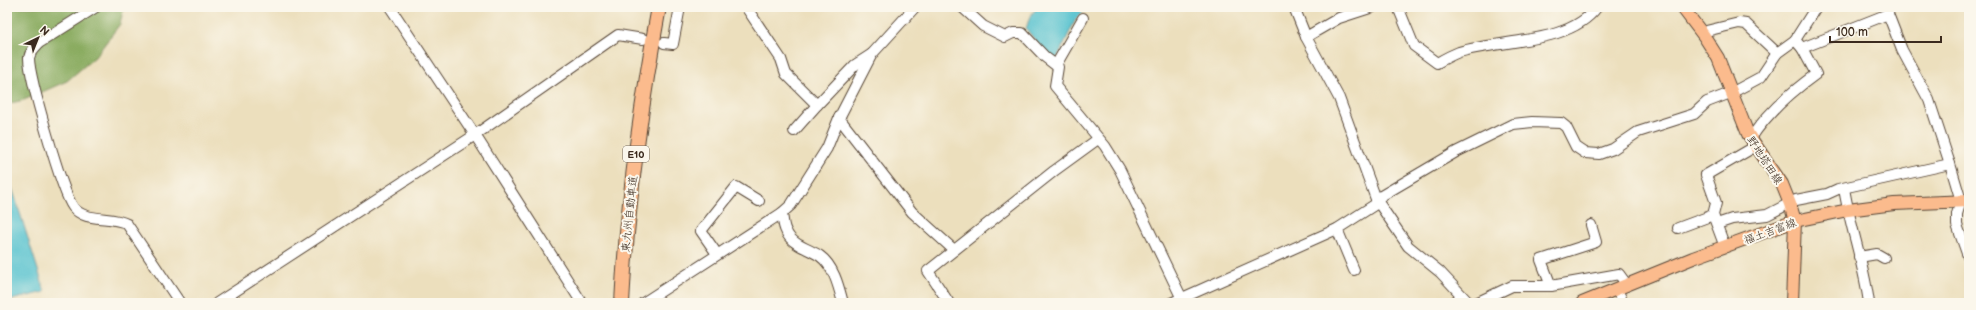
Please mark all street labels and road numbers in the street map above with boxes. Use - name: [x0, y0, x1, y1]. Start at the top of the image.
- street label: 野地塔田線: [1744, 134, 1785, 187]
- road number: E10: [623, 146, 649, 162]
- street label: 東九州自動車道: [619, 175, 640, 253]
- street label: 福土吉富線: [1742, 216, 1798, 247]

